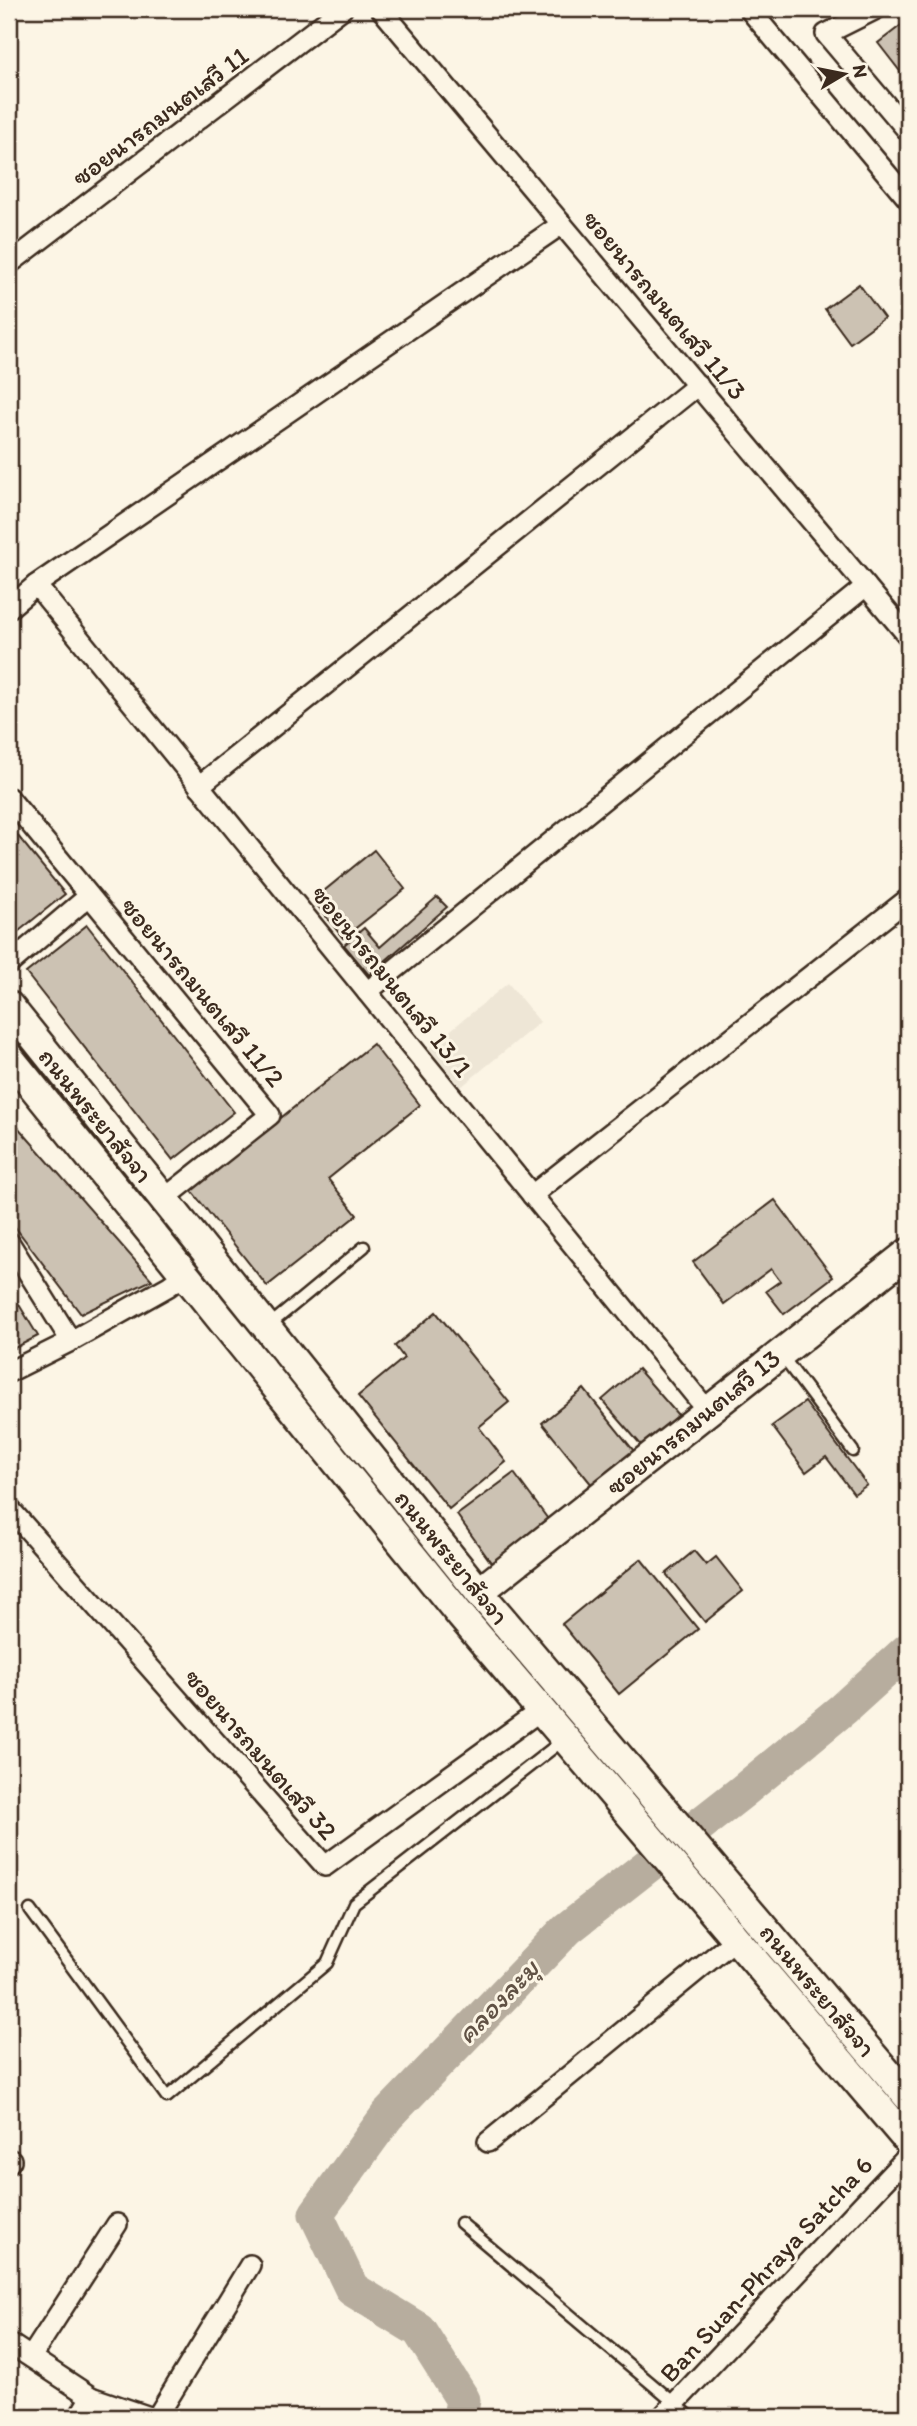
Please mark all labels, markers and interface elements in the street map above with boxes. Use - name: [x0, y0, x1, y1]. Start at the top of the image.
- north arrow: [808, 38, 878, 108]
- street label: ซอยนารถมนตเสวี 11: [65, 39, 255, 193]
- text: N: [848, 63, 873, 79]
- street label: ซอยนารถมนตเสวี 11/3: [576, 204, 754, 406]
- street label: ซอยนารถมนตเสวี 13/1: [305, 878, 479, 1084]
- street label: ซอยนารถมนตเสวี 11/2: [114, 891, 292, 1093]
- street label: ถนนพระยาสัจจา: [32, 1041, 160, 1189]
- street label: ซอยนารถมนตเสวี 13: [599, 1342, 787, 1502]
- street label: ถนนพระยาสัจจา: [388, 1483, 516, 1631]
- street label: ซอยนารถมนตเสวี 32: [178, 1662, 344, 1846]
- street label: ถนนพระยาสัจจา: [753, 1917, 883, 2063]
- water label: คลองละมุ: [449, 1950, 548, 2052]
- street label: Ban Suan-Phraya Satcha 6: [653, 2149, 879, 2389]

